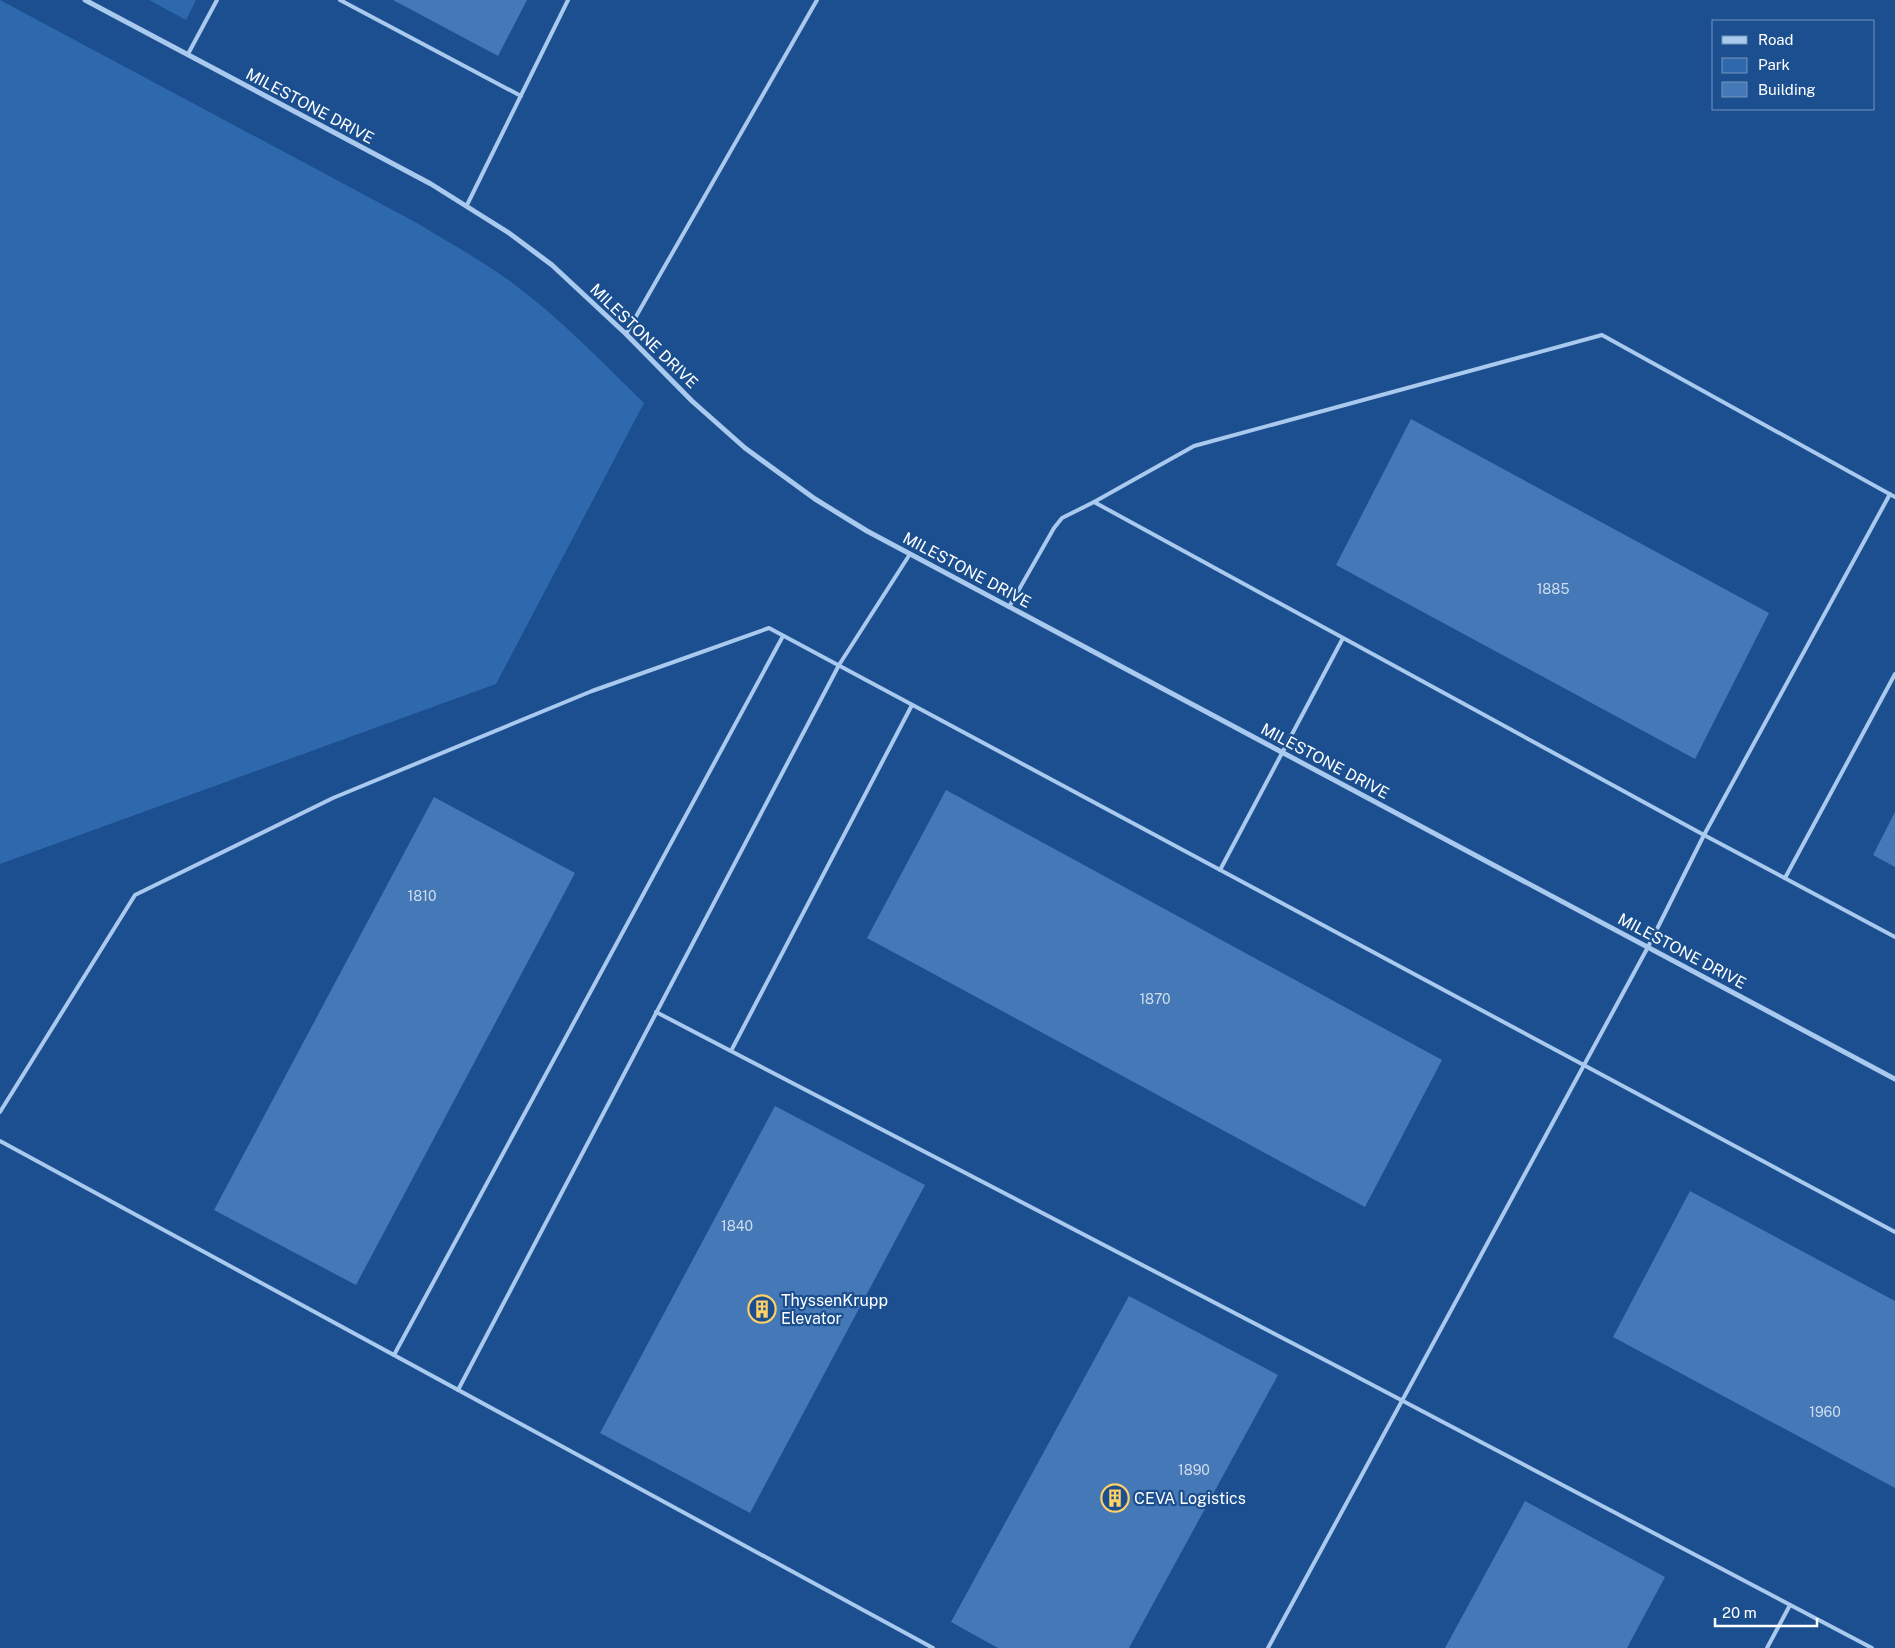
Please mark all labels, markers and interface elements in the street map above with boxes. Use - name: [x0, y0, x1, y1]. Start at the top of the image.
- legend: [1712, 20, 1875, 110]
- text: Road: [1758, 31, 1794, 48]
- text: Park: [1758, 56, 1790, 73]
- street label: MILESTONE DRIVE: [243, 64, 377, 148]
- text: Building: [1758, 81, 1816, 98]
- street label: MILESTONE DRIVE: [586, 280, 702, 392]
- street label: MILESTONE DRIVE: [900, 528, 1034, 612]
- house number: 1885: [1537, 581, 1569, 597]
- street label: MILESTONE DRIVE: [1258, 719, 1392, 803]
- house number: 1810: [407, 888, 437, 904]
- street label: MILESTONE DRIVE: [1615, 909, 1749, 993]
- house number: 1870: [1139, 991, 1171, 1007]
- house number: 1840: [721, 1218, 753, 1234]
- place label: ThyssenKrupp Elevator: [781, 1291, 888, 1328]
- building icon: ThyssenKrupp Elevator: [747, 1294, 777, 1324]
- house number: 1960: [1809, 1404, 1841, 1420]
- house number: 1890: [1178, 1462, 1210, 1478]
- building icon: CEVA Logistics: [1100, 1483, 1130, 1513]
- place label: CEVA Logistics: [1134, 1489, 1246, 1508]
- scale bar: [1715, 1596, 1818, 1628]
- text: 20 m: [1722, 1604, 1757, 1621]

